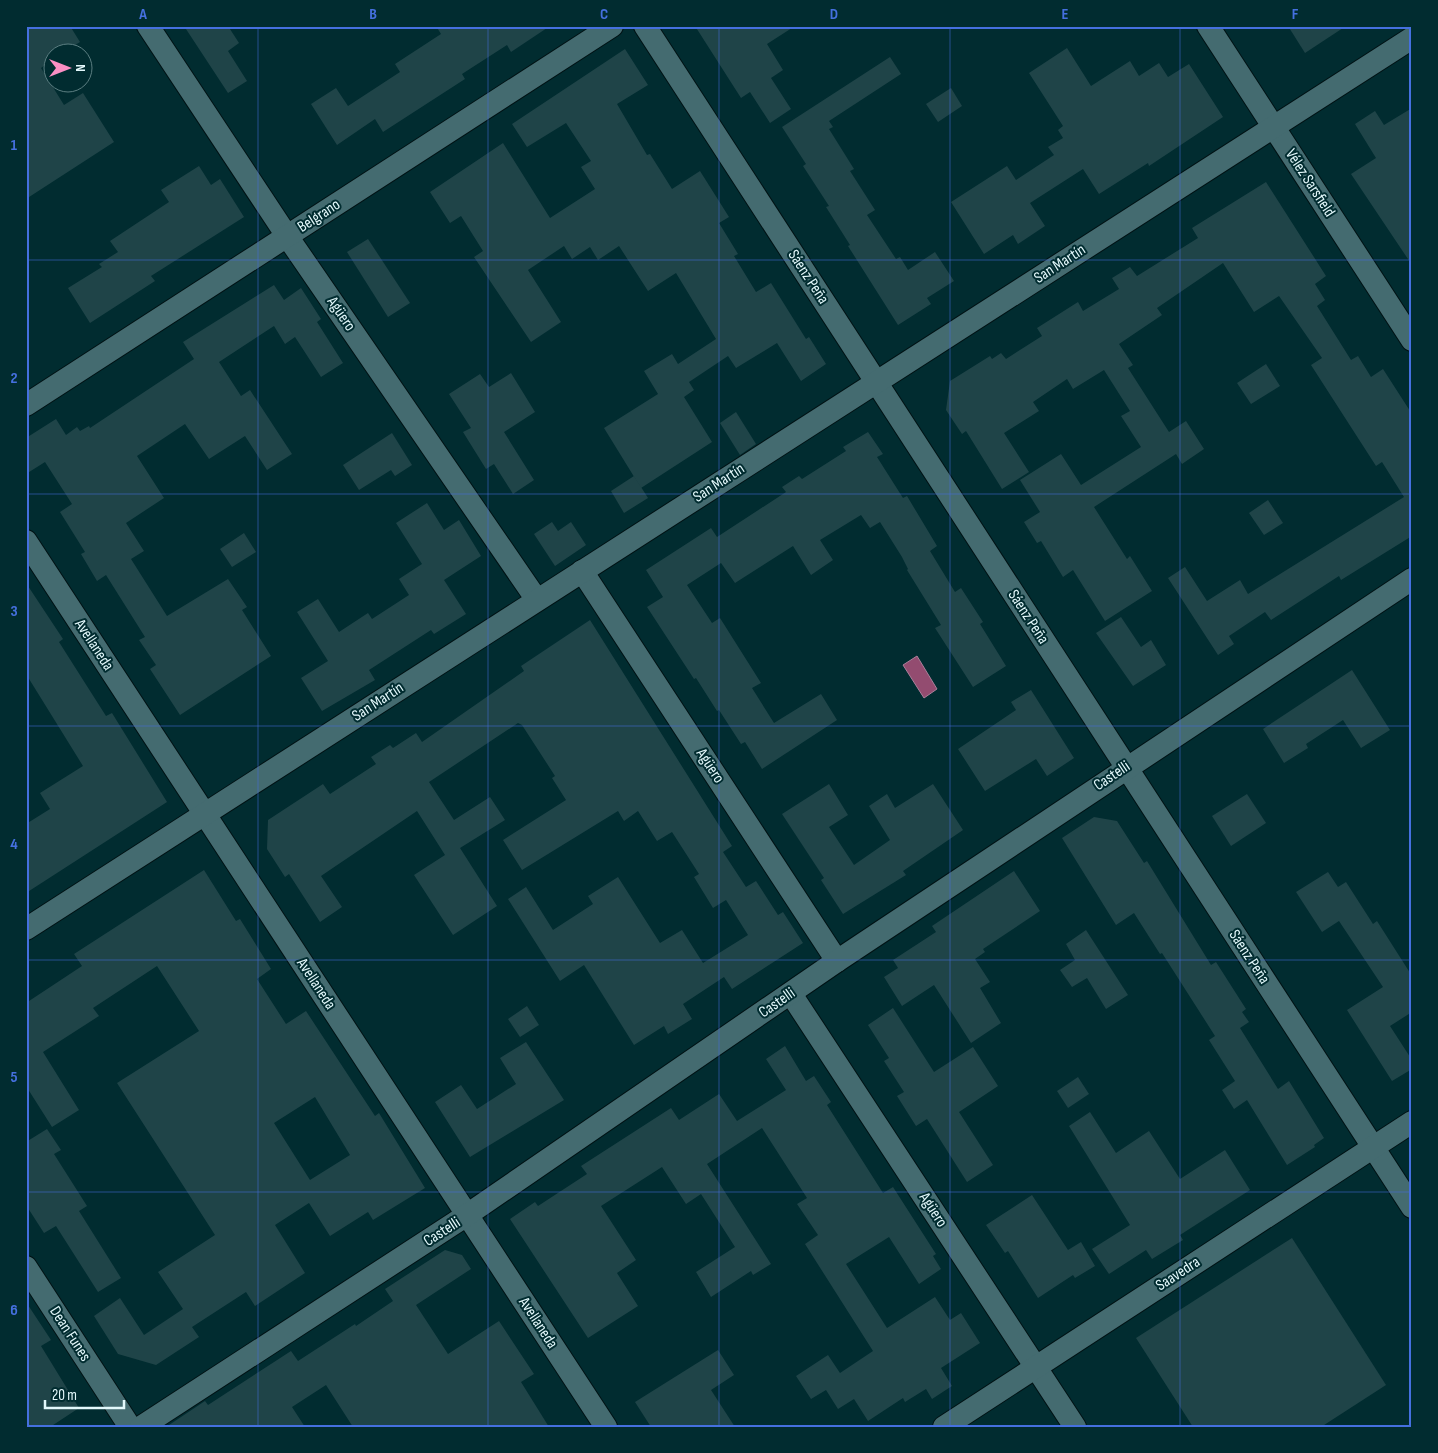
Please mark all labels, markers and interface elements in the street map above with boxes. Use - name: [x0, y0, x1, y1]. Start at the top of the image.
- text: A: [138, 5, 147, 24]
- text: B: [369, 5, 377, 24]
- text: C: [600, 5, 608, 24]
- text: D: [830, 5, 838, 24]
- text: E: [1062, 5, 1069, 24]
- text: F: [1292, 5, 1299, 24]
- north arrow: [42, 42, 92, 92]
- text: N: [72, 64, 89, 72]
- text: 1: [11, 136, 18, 155]
- street label: Vélez Sarsfield: [1281, 146, 1339, 220]
- street label: Belgrano: [294, 195, 344, 237]
- street label: San Martín: [1031, 240, 1089, 288]
- street label: Sáenz Peña: [783, 246, 833, 308]
- street label: Agüero: [322, 292, 359, 335]
- text: 2: [10, 369, 18, 388]
- street label: San Martín: [690, 459, 748, 507]
- street label: Sáenz Peña: [1003, 586, 1053, 648]
- text: 3: [10, 602, 18, 621]
- street label: Avellaneda: [70, 615, 118, 674]
- street label: San Martín: [349, 678, 407, 726]
- street label: Agüero: [691, 744, 728, 787]
- street label: Castelli: [1090, 757, 1134, 795]
- text: 4: [10, 835, 18, 854]
- street label: Sáenz Peña: [1224, 926, 1274, 988]
- street label: Avellaneda: [292, 954, 340, 1013]
- street label: Castelli: [755, 984, 799, 1022]
- text: 5: [10, 1068, 18, 1087]
- street label: Agüero: [914, 1188, 951, 1231]
- street label: Castelli: [420, 1213, 464, 1251]
- street label: Saavedra: [1152, 1253, 1204, 1295]
- street label: Avellaneda: [514, 1293, 562, 1352]
- text: 6: [10, 1301, 18, 1320]
- street label: Dean Funes: [45, 1303, 95, 1365]
- scale bar: [45, 1378, 124, 1410]
- text: 20 m: [52, 1386, 77, 1405]

